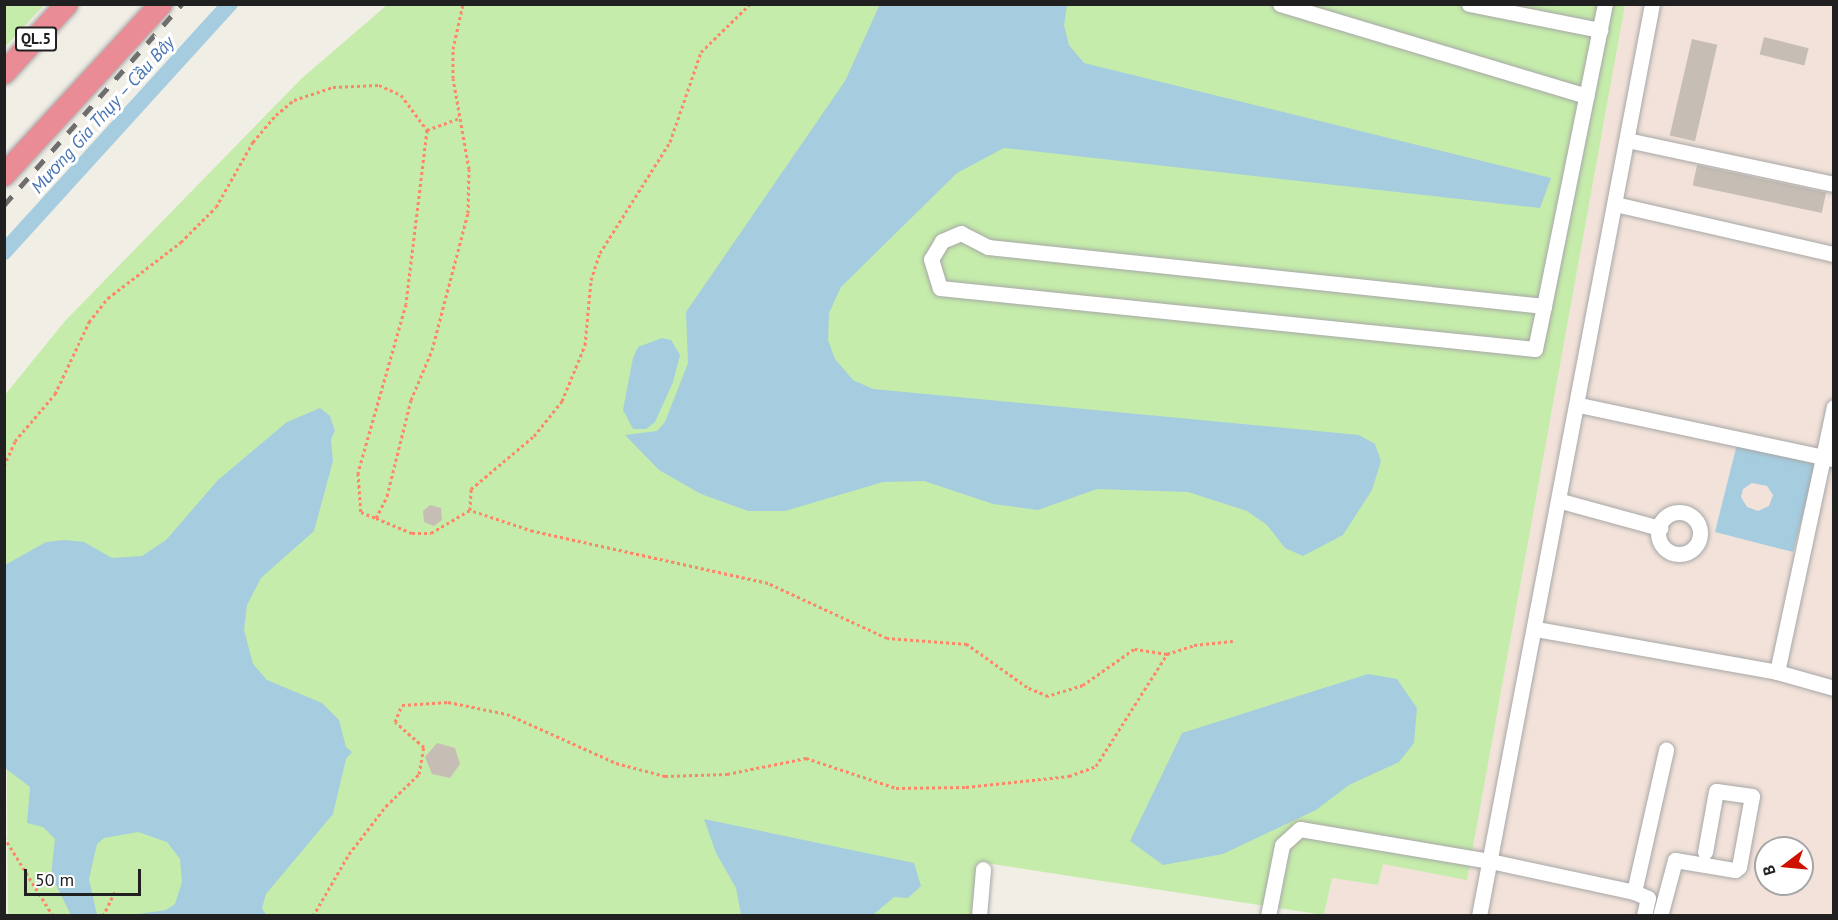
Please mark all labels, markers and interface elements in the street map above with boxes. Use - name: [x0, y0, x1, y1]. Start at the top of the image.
- road number: QL.5: [15, 27, 57, 51]
- water label: Mương Gia Thụy – Cầu Bây: [26, 31, 180, 199]
- north arrow: [1754, 836, 1814, 896]
- scale bar: [27, 857, 144, 895]
- text: B: [1758, 863, 1780, 878]
- text: 50 m: [35, 868, 74, 891]

